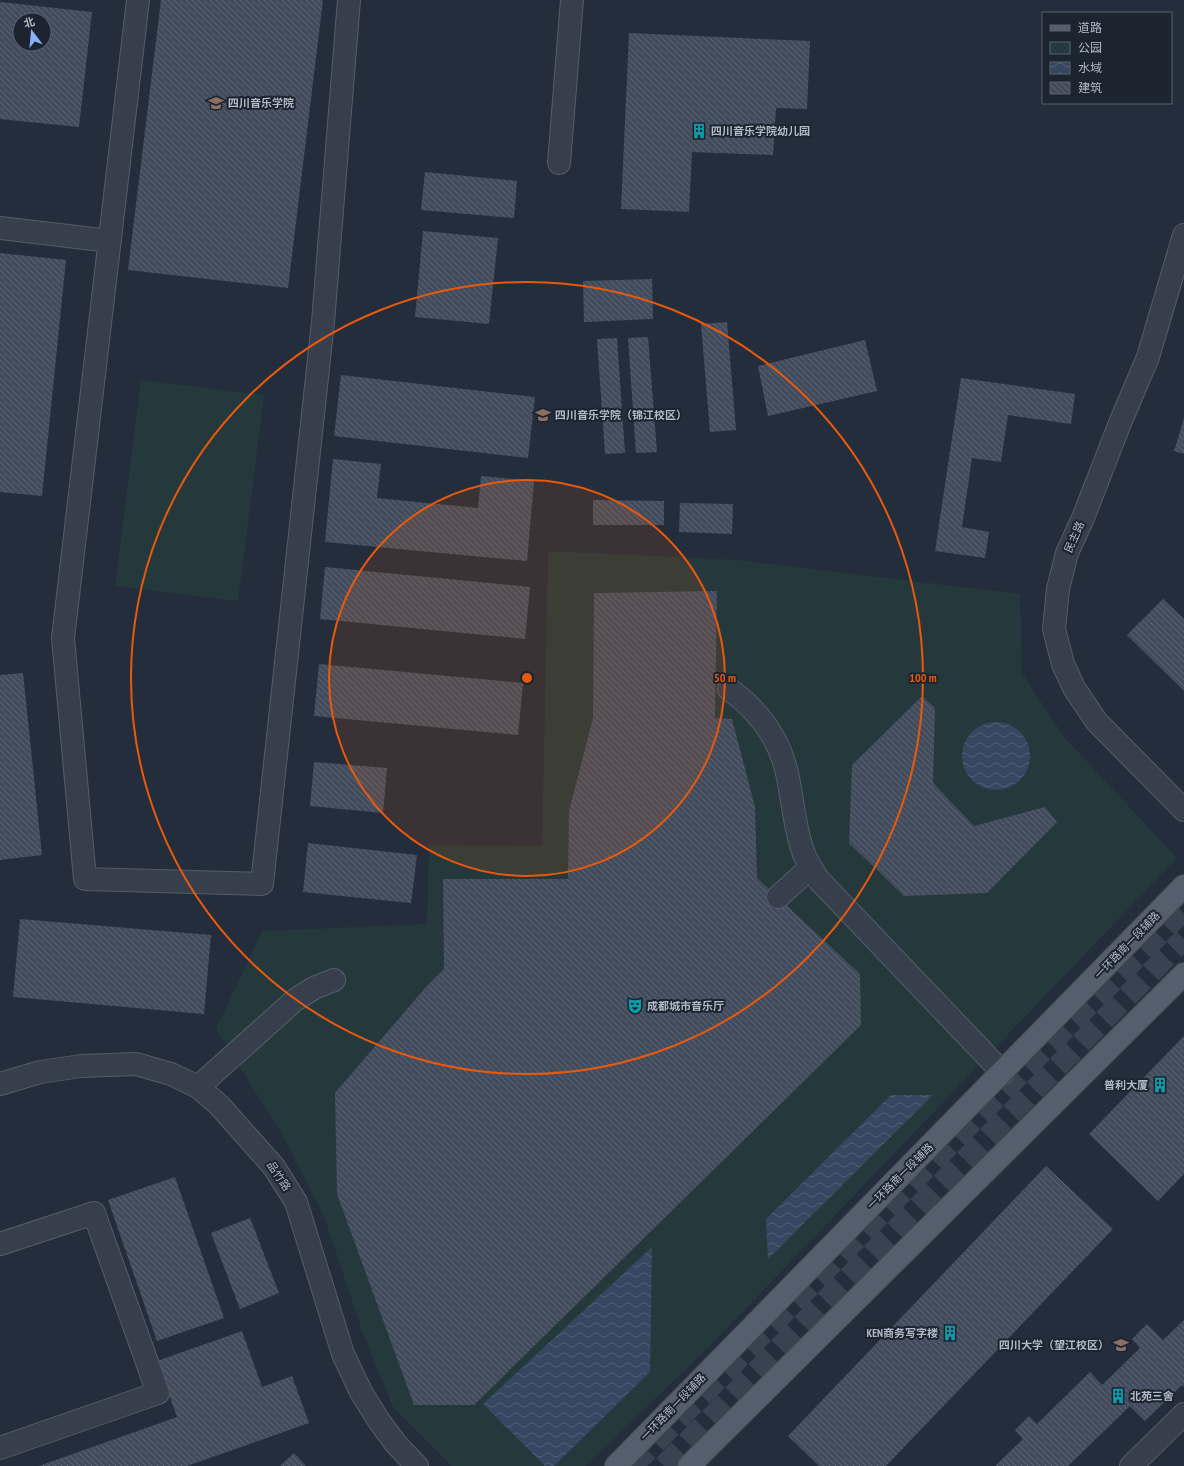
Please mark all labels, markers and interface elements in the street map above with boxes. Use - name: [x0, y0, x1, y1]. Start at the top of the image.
- north arrow: [12, 12, 52, 52]
- legend: [1042, 12, 1172, 104]
- text: 北: [22, 14, 36, 31]
- text: 道路: [1078, 20, 1102, 35]
- text: 公园: [1078, 40, 1102, 55]
- text: 水域: [1078, 60, 1102, 75]
- text: 建筑: [1078, 80, 1102, 95]
- school or university icon: 四川音乐学院: [207, 94, 225, 112]
- place label: 四川音乐学院: [228, 96, 294, 110]
- building icon: 四川音乐学院幼儿园: [690, 122, 708, 140]
- place label: 四川音乐学院幼儿园: [711, 124, 810, 138]
- school or university icon: 四川音乐学院（锦江校区）: [534, 406, 552, 424]
- place label: 四川音乐学院（锦江校区）: [555, 408, 687, 422]
- street label: 民主路: [1061, 519, 1087, 555]
- text: 50 m: [714, 670, 736, 685]
- text: 100 m: [909, 670, 937, 685]
- centre of rings: [520, 671, 534, 685]
- street label: 一环路南一段辅路: [1091, 908, 1163, 982]
- theatre icon: 成都城市音乐厅: [626, 997, 644, 1015]
- place label: 成都城市音乐厅: [647, 999, 724, 1013]
- building icon: 普利大厦: [1151, 1076, 1169, 1094]
- place label: 普利大厦: [1104, 1078, 1148, 1092]
- street label: 一环路南一段辅路: [864, 1140, 936, 1212]
- street label: 品竹路: [264, 1158, 294, 1194]
- building icon: KEN商务写字楼: [941, 1324, 959, 1342]
- place label: KEN商务写字楼: [867, 1326, 938, 1340]
- school or university icon: 四川大学（望江校区）: [1112, 1336, 1130, 1354]
- place label: 四川大学（望江校区）: [999, 1338, 1109, 1352]
- street label: 一环路南一段辅路: [637, 1370, 709, 1444]
- building icon: 北苑三舍: [1109, 1387, 1127, 1405]
- place label: 北苑三舍: [1130, 1389, 1174, 1403]

